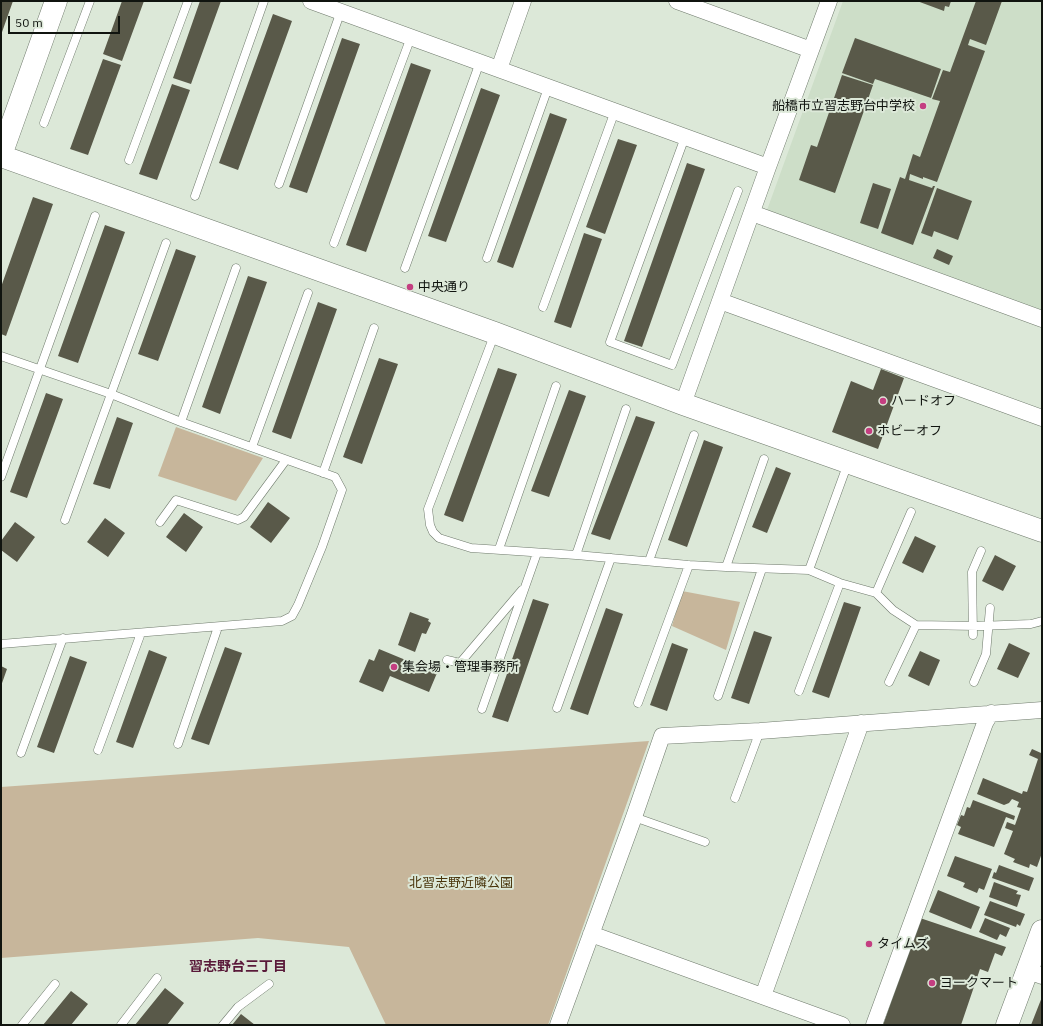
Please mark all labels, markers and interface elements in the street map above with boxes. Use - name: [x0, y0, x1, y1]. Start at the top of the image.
- scale bar: [10, 8, 122, 34]
- text: 50 m: [15, 15, 43, 30]
- place label: 船橋市立習志野台中学校: [772, 98, 915, 114]
- marker: 船橋市立習志野台中学校: [918, 101, 928, 111]
- place label: 中央通り: [418, 279, 470, 295]
- marker: 中央通り: [405, 282, 415, 292]
- place label: ハードオフ: [891, 393, 956, 409]
- marker: ハードオフ: [878, 396, 888, 406]
- place label: ホビーオフ: [877, 423, 942, 439]
- marker: ホビーオフ: [864, 426, 874, 436]
- place label: 集会場・管理事務所: [402, 659, 519, 675]
- marker: 集会場・管理事務所: [389, 662, 399, 672]
- park label: 北習志野近隣公園: [409, 875, 513, 891]
- place label: タイムズ: [877, 936, 929, 952]
- marker: タイムズ: [864, 939, 874, 949]
- district label: 習志野台三丁目: [189, 959, 287, 975]
- place label: ヨークマート: [940, 975, 1018, 991]
- marker: ヨークマート: [927, 978, 937, 988]

